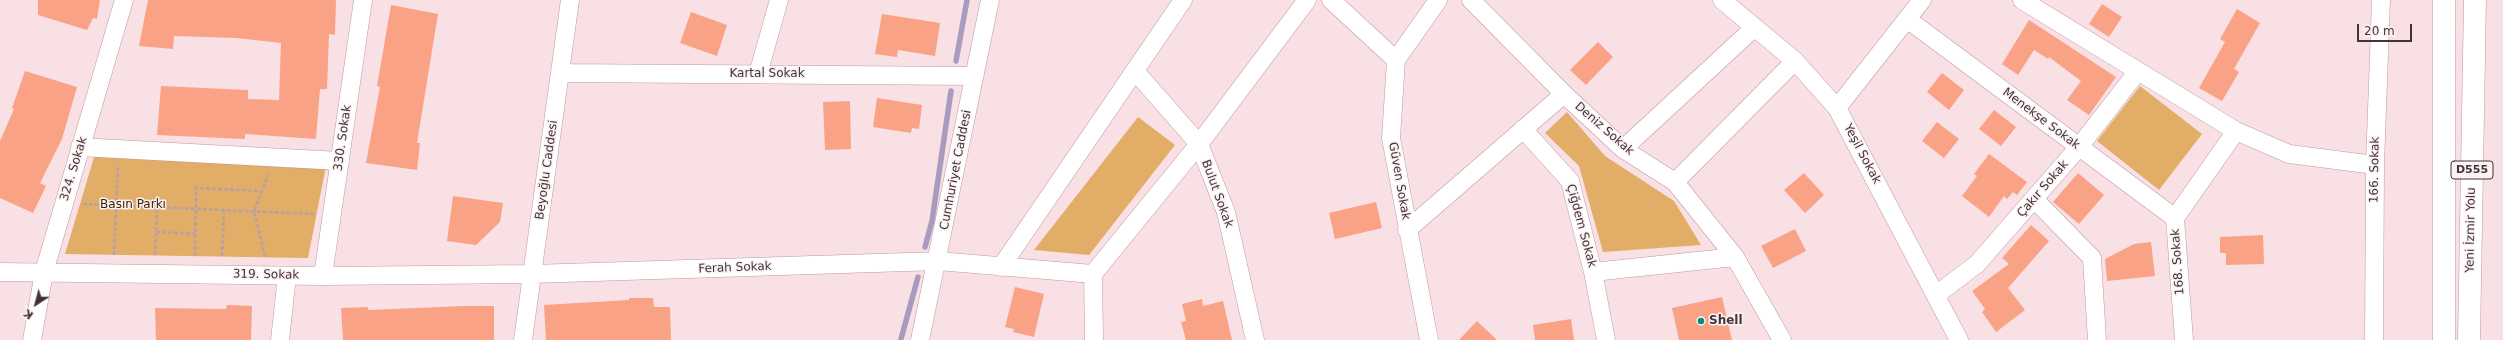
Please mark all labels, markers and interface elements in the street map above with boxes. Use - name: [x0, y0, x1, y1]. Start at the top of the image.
- scale bar: [2359, 16, 2414, 42]
- text: 20 m: [2364, 24, 2395, 38]
- street label: Kartal Sokak: [729, 67, 805, 81]
- street label: Menekşe Sokak: [1999, 85, 2083, 153]
- street label: Deniz Sokak: [1571, 99, 1637, 159]
- street label: 330. Sokak: [331, 104, 355, 172]
- street label: Cumhuriyet Caddesi: [937, 109, 975, 231]
- street label: Beyoğlu Caddesi: [533, 119, 561, 221]
- street label: Yeşil Sokak: [1840, 122, 1884, 186]
- street label: 324. Sokak: [57, 135, 91, 203]
- street label: 166. Sokak: [2367, 137, 2383, 203]
- street label: Güven Sokak: [1385, 141, 1413, 221]
- street label: Bulut Sokak: [1198, 158, 1236, 230]
- street label: Çakır Sokak: [2014, 158, 2072, 220]
- road number: D555: [2451, 161, 2493, 179]
- street label: Çiğdem Sokak: [1563, 183, 1599, 269]
- street label: Yeni İzmir Yolu: [2463, 187, 2479, 273]
- park label: Basın Parkı: [100, 198, 166, 212]
- street label: 168. Sokak: [2168, 228, 2188, 296]
- street label: Ferah Sokak: [698, 260, 772, 276]
- street label: 319. Sokak: [233, 267, 299, 283]
- north arrow: [16, 284, 56, 324]
- text: K: [21, 306, 36, 322]
- place label: Shell: [1709, 314, 1743, 328]
- marker: Shell: [1696, 316, 1706, 326]

